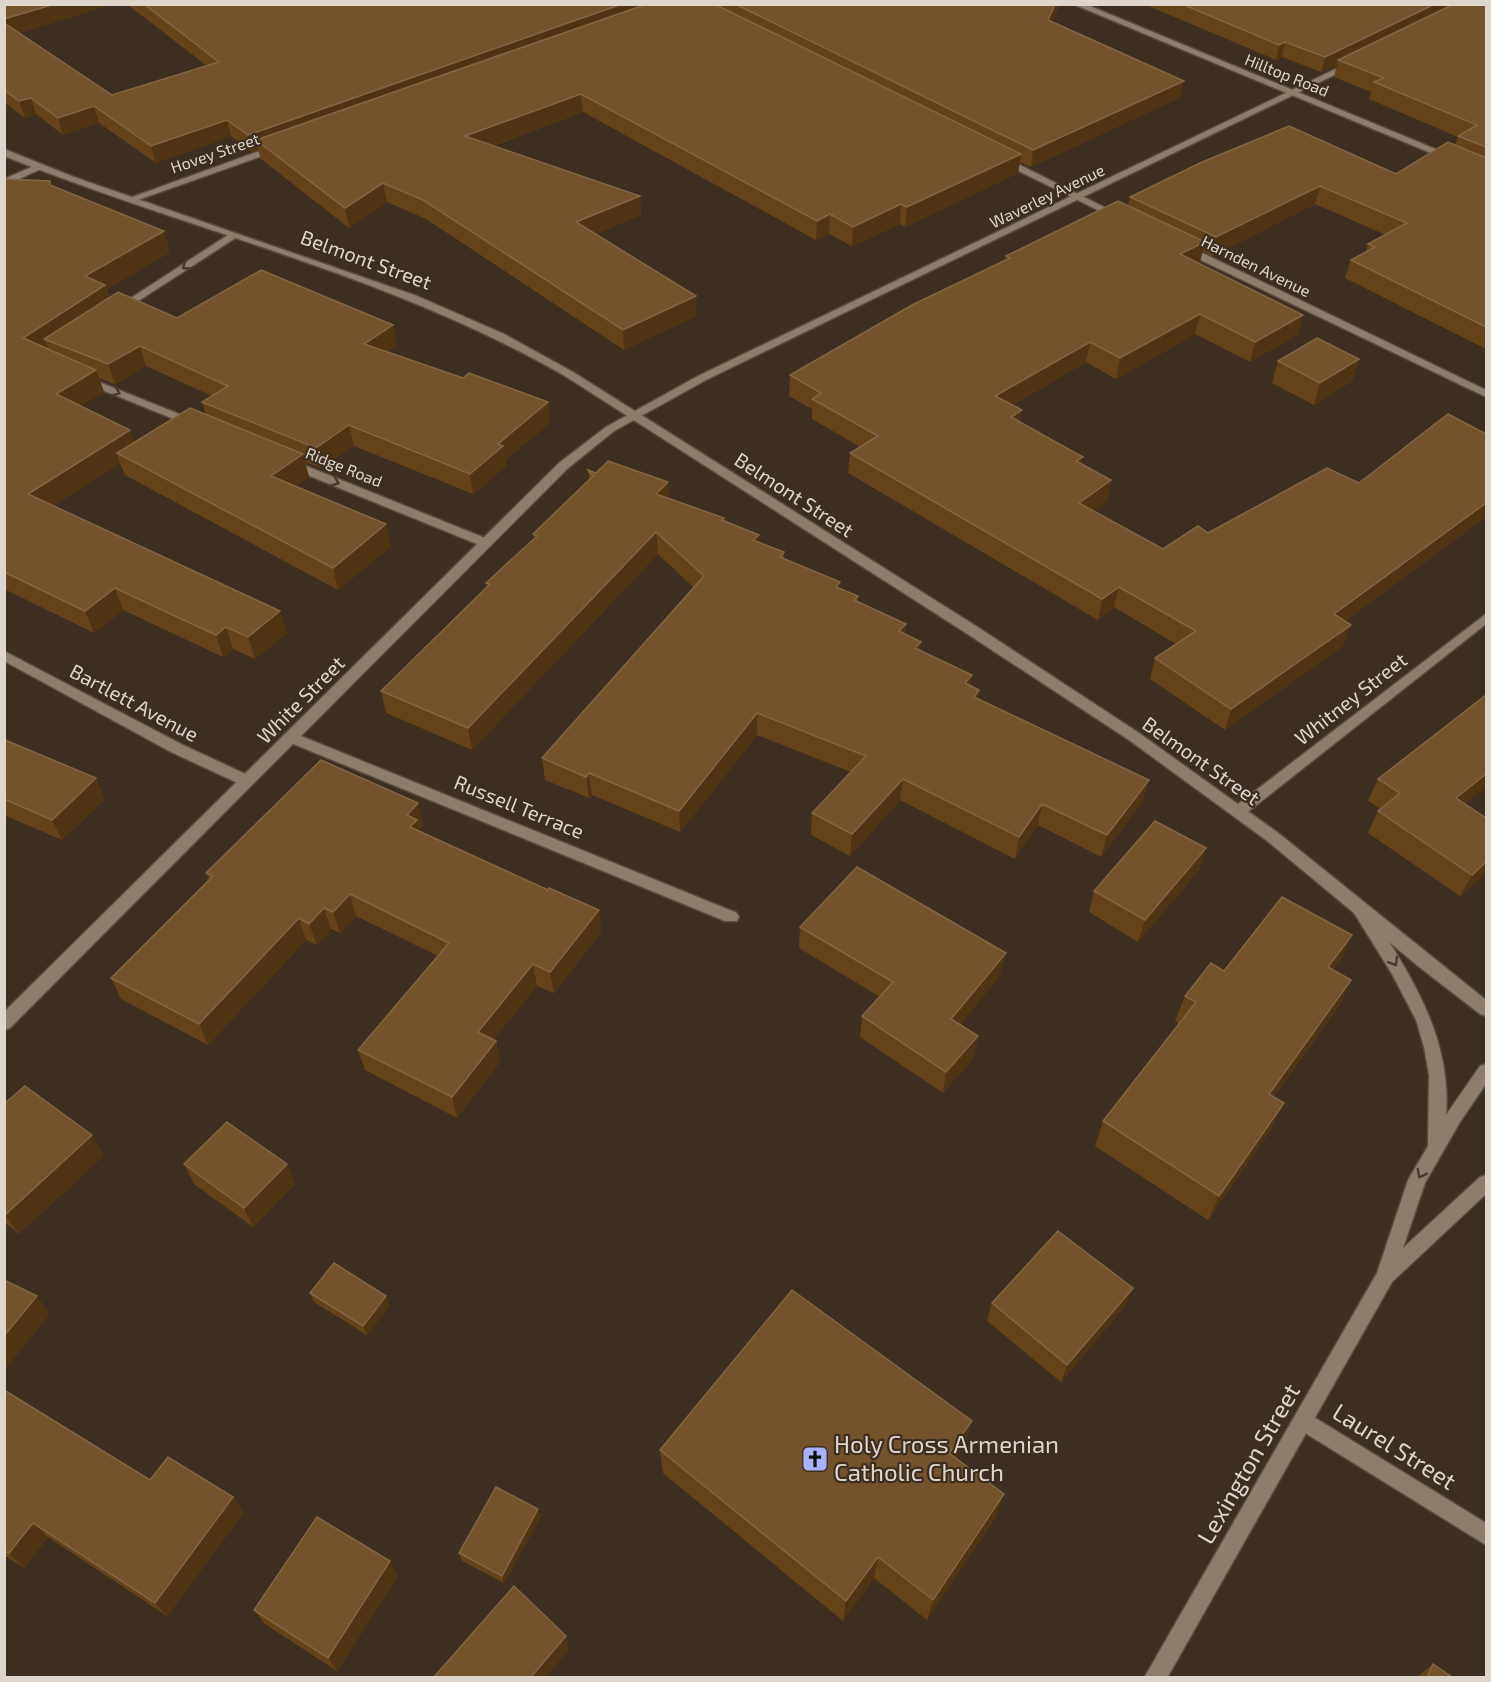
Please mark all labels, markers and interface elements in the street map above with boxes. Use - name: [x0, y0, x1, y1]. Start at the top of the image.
- street label: Hilltop Road: [1242, 49, 1332, 100]
- street label: Hovey Street: [168, 128, 262, 177]
- street label: Waverley Avenue: [986, 160, 1107, 232]
- street label: Belmont Street: [298, 224, 435, 294]
- street label: Harnden Avenue: [1199, 231, 1314, 300]
- one-way arrow: [182, 259, 192, 271]
- one-way arrow: [110, 385, 121, 397]
- street label: Ridge Road: [303, 443, 385, 490]
- street label: Belmont Street: [730, 447, 859, 542]
- one-way arrow: [329, 475, 340, 487]
- street label: Whitney Street: [1290, 647, 1412, 749]
- street label: White Street: [252, 650, 349, 748]
- street label: Bartlett Avenue: [66, 658, 203, 746]
- street label: Belmont Street: [1138, 711, 1265, 810]
- street label: Russell Terrace: [451, 769, 588, 843]
- one-way arrow: [1386, 956, 1398, 966]
- one-way arrow: [1417, 1167, 1428, 1178]
- street label: Lexington Street: [1190, 1378, 1305, 1548]
- street label: Laurel Street: [1328, 1396, 1462, 1495]
- place label: Holy Cross Armenian Catholic Church: [834, 1429, 1059, 1486]
- church icon: Holy Cross Armenian Catholic Church: [800, 1444, 830, 1474]

